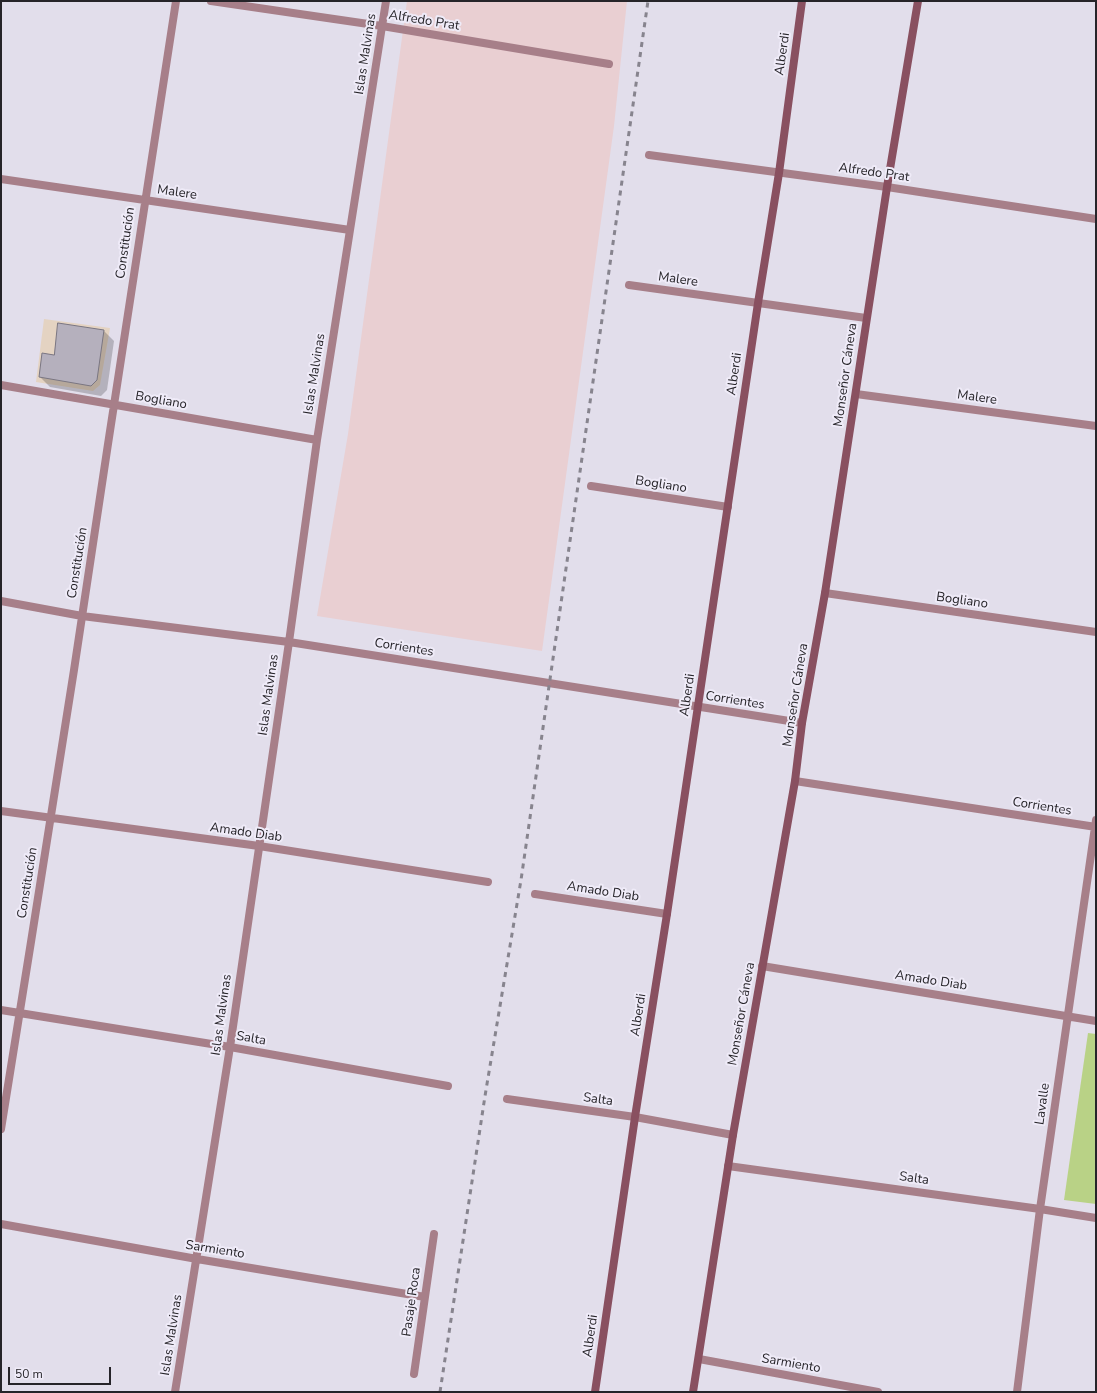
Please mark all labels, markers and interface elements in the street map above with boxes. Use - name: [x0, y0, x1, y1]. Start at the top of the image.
- street label: Alfredo Prat: [388, 8, 460, 34]
- street label: Islas Malvinas: [352, 12, 380, 96]
- street label: Alberdi: [772, 32, 794, 76]
- street label: Alfredo Prat: [838, 160, 910, 186]
- street label: Malere: [156, 182, 198, 204]
- street label: Constitución: [113, 206, 139, 280]
- street label: Malere: [657, 269, 699, 291]
- street label: Monseñor Cáneva: [831, 322, 861, 428]
- street label: Islas Malvinas: [301, 332, 329, 416]
- street label: Alberdi: [724, 352, 746, 396]
- street label: Malere: [956, 387, 998, 409]
- street label: Bogliano: [134, 389, 188, 413]
- street label: Bogliano: [634, 473, 688, 497]
- street label: Constitución: [65, 526, 91, 600]
- street label: Bogliano: [935, 590, 989, 612]
- street label: Corrientes: [373, 636, 435, 660]
- street label: Monseñor Cáneva: [780, 642, 812, 748]
- street label: Islas Malvinas: [256, 653, 282, 737]
- street label: Alberdi: [677, 673, 699, 717]
- street label: Corrientes: [704, 689, 766, 713]
- street label: Corrientes: [1011, 795, 1073, 819]
- street label: Amado Diab: [209, 820, 283, 846]
- street label: Constitución: [15, 846, 41, 920]
- street label: Amado Diab: [566, 879, 640, 905]
- street label: Monseñor Cáneva: [725, 961, 759, 1067]
- street label: Amado Diab: [894, 968, 968, 994]
- street label: Islas Malvinas: [209, 973, 235, 1057]
- street label: Alberdi: [628, 993, 650, 1037]
- street label: Salta: [235, 1029, 267, 1049]
- street label: Lavalle: [1032, 1082, 1054, 1126]
- street label: Salta: [582, 1090, 614, 1110]
- street label: Salta: [898, 1169, 930, 1189]
- street label: Sarmiento: [184, 1238, 246, 1262]
- street label: Pasaje Roca: [399, 1266, 425, 1338]
- street label: Islas Malvinas: [158, 1293, 186, 1377]
- street label: Alberdi: [580, 1314, 602, 1358]
- street label: Sarmiento: [760, 1351, 822, 1377]
- scale bar: [10, 1359, 113, 1385]
- text: 50 m: [15, 1366, 43, 1382]

